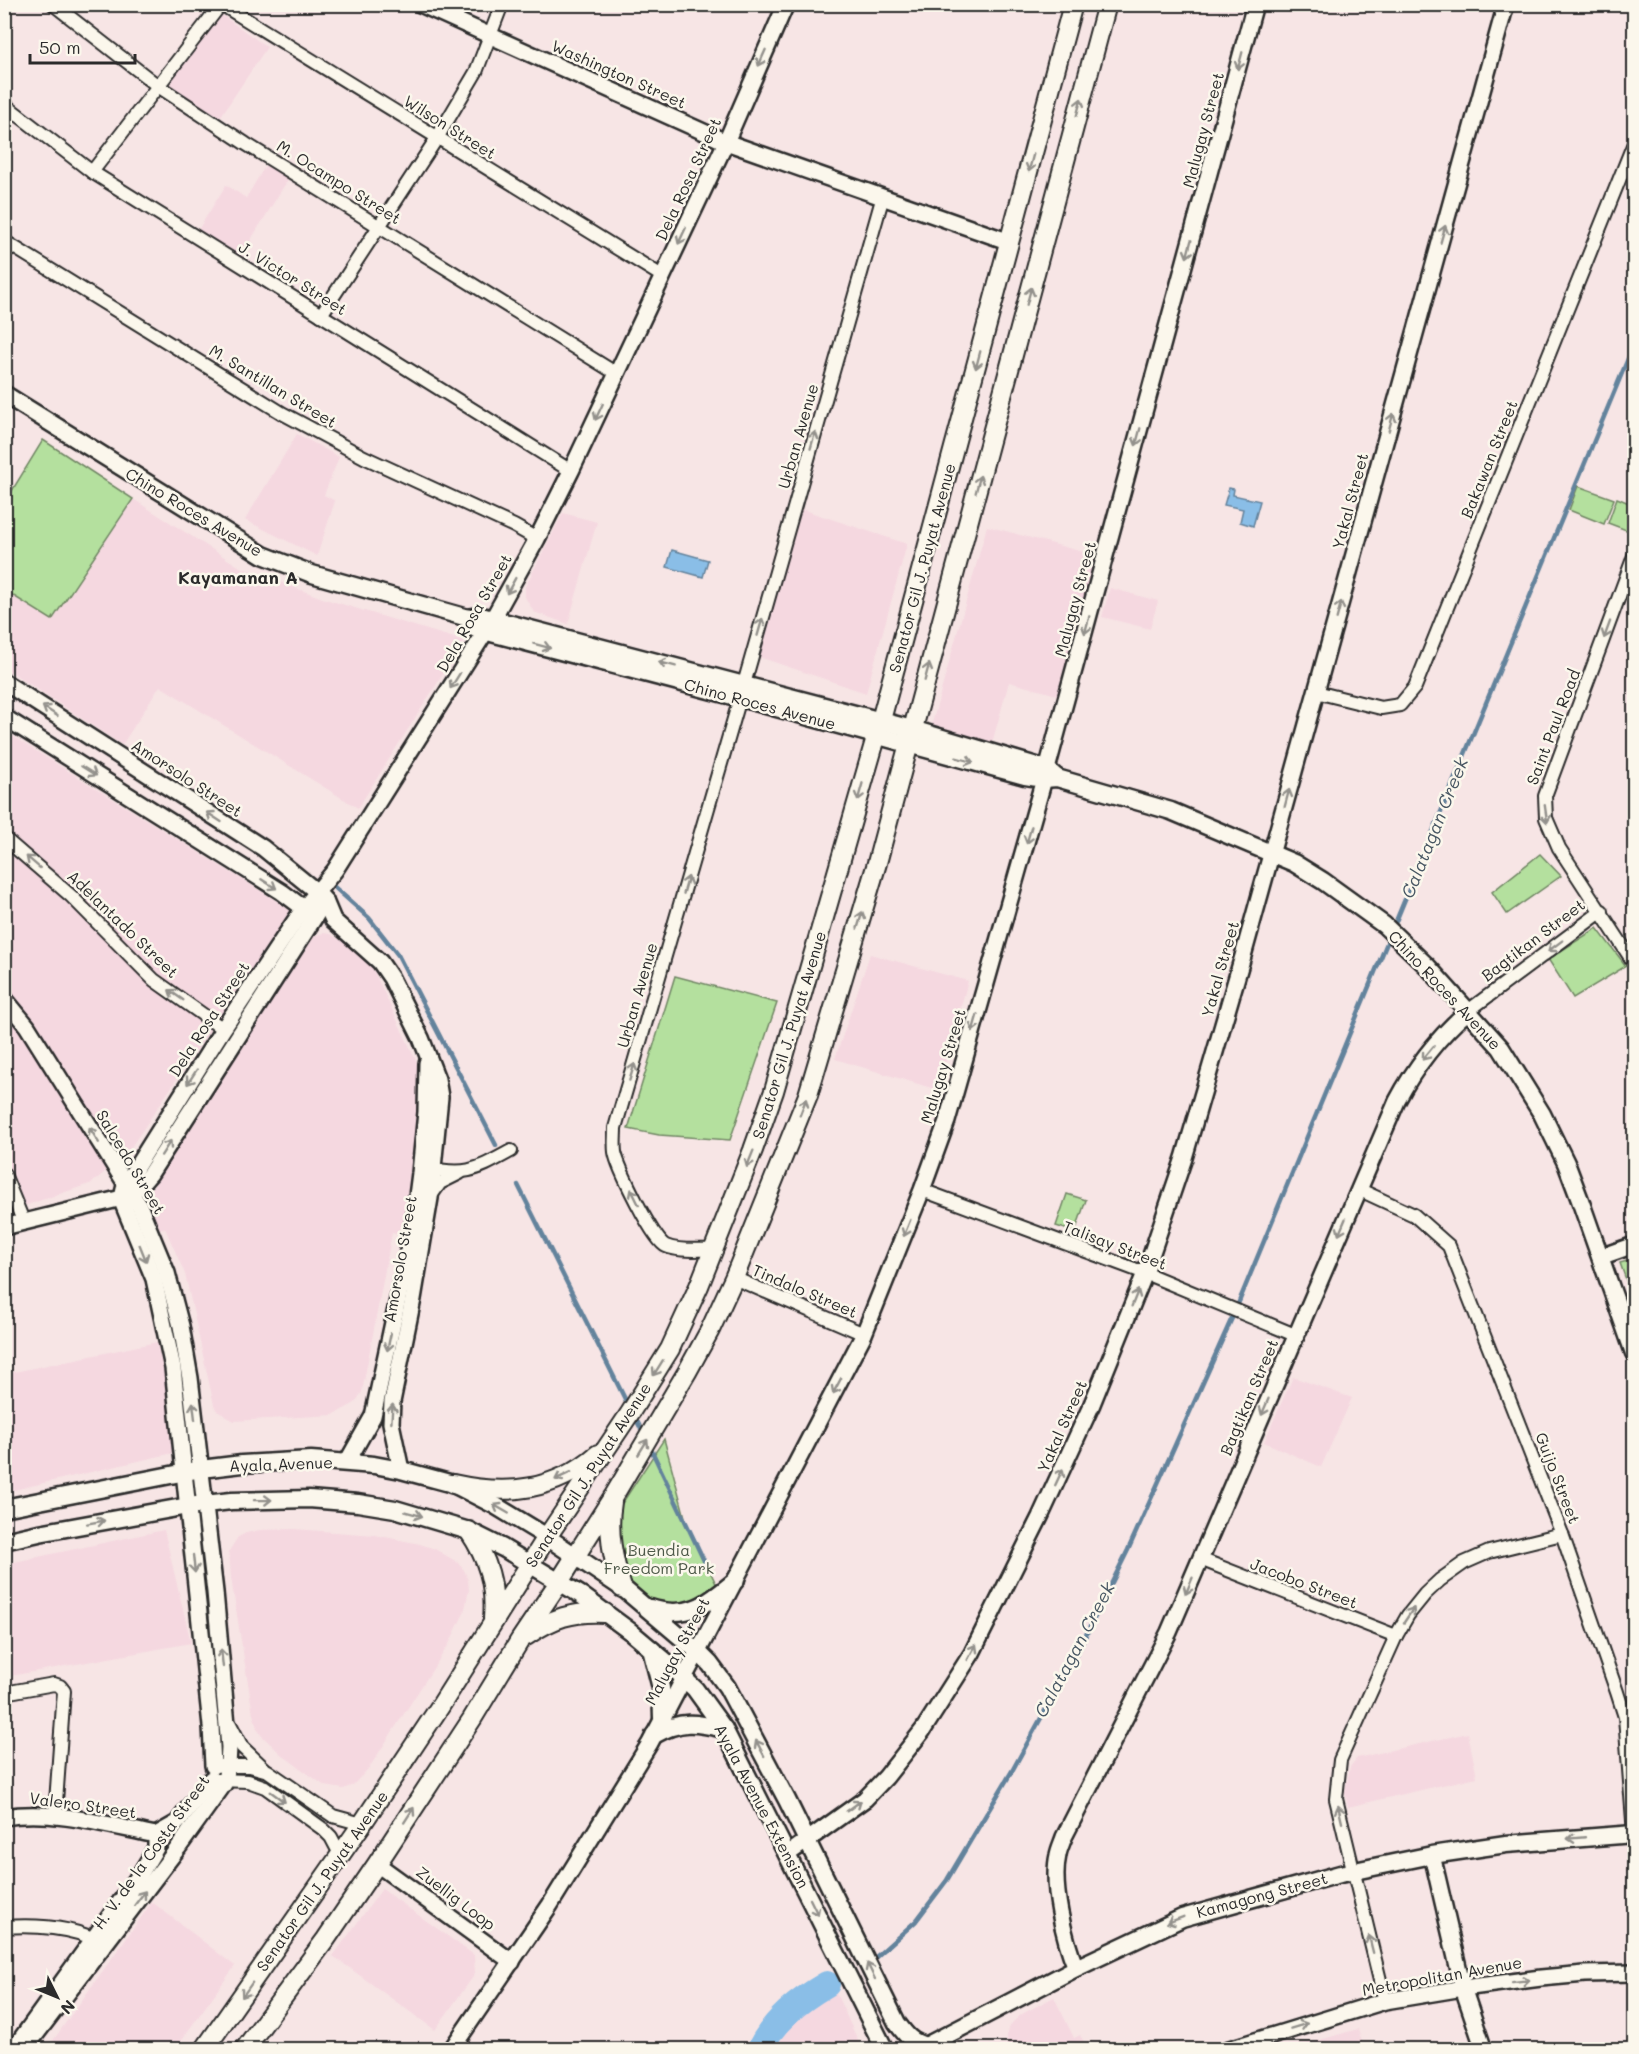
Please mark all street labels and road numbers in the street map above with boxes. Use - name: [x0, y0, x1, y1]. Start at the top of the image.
- street label: Washington Street: [549, 34, 690, 113]
- street label: Malugay Street: [1177, 70, 1228, 190]
- street label: Wilson Street: [400, 90, 500, 163]
- street label: Dela Rosa Street: [650, 114, 725, 244]
- street label: M. Ocampo Street: [273, 135, 405, 228]
- street label: J. Victor Street: [235, 236, 351, 319]
- street label: M. Santillan Street: [206, 339, 341, 432]
- street label: Urban Avenue: [773, 381, 823, 491]
- street label: Bakawan Street: [1455, 397, 1522, 521]
- street label: Yakal Street: [1327, 450, 1372, 551]
- street label: Senator Gil J. Puyat Avenue: [883, 461, 960, 675]
- street label: Chino Roces Avenue: [122, 462, 267, 561]
- street label: Malugay Street: [1049, 539, 1100, 659]
- street label: Dela Rosa Street: [431, 550, 516, 676]
- street label: Saint Paul Road: [1521, 666, 1584, 788]
- street label: Chino Roces Avenue: [682, 673, 838, 734]
- street label: Amorsolo Street: [128, 734, 247, 821]
- street label: Adelantado Street: [63, 865, 183, 982]
- street label: Bagtikan Street: [1477, 894, 1589, 985]
- street label: Yakal Street: [1196, 918, 1243, 1019]
- street label: Chino Roces Avenue: [1384, 925, 1506, 1054]
- street label: Senator Gil J. Puyat Avenue: [747, 928, 830, 1141]
- street label: Urban Avenue: [612, 940, 662, 1050]
- street label: Dela Rosa Street: [163, 957, 254, 1080]
- street label: Malugay Street: [915, 1006, 970, 1126]
- street label: Salcedo Street: [92, 1106, 171, 1218]
- street label: Amorsolo Street: [378, 1194, 421, 1324]
- street label: Talisay Street: [1060, 1215, 1170, 1274]
- street label: Tindalo Street: [749, 1259, 861, 1322]
- street label: Bagtikan Street: [1215, 1335, 1283, 1458]
- street label: Yakal Street: [1032, 1376, 1091, 1475]
- street label: Senator Gil J. Puyat Avenue: [520, 1378, 655, 1571]
- street label: Guijo Street: [1531, 1429, 1586, 1527]
- street label: Ayala Avenue: [229, 1451, 333, 1476]
- street label: Jacobo Street: [1247, 1552, 1361, 1613]
- street label: Malugay Street: [639, 1593, 714, 1708]
- street label: Ayala Avenue Extension: [710, 1720, 815, 1892]
- street label: H. V. de la Costa Street: [87, 1770, 214, 1933]
- street label: Senator Gil J. Puyat Avenue: [251, 1786, 392, 1975]
- street label: Valero Street: [28, 1787, 138, 1822]
- street label: Zuellig Loop: [412, 1861, 500, 1934]
- street label: Kamagong Street: [1194, 1867, 1330, 1922]
- street label: Metropolitan Avenue: [1360, 1951, 1523, 2000]

